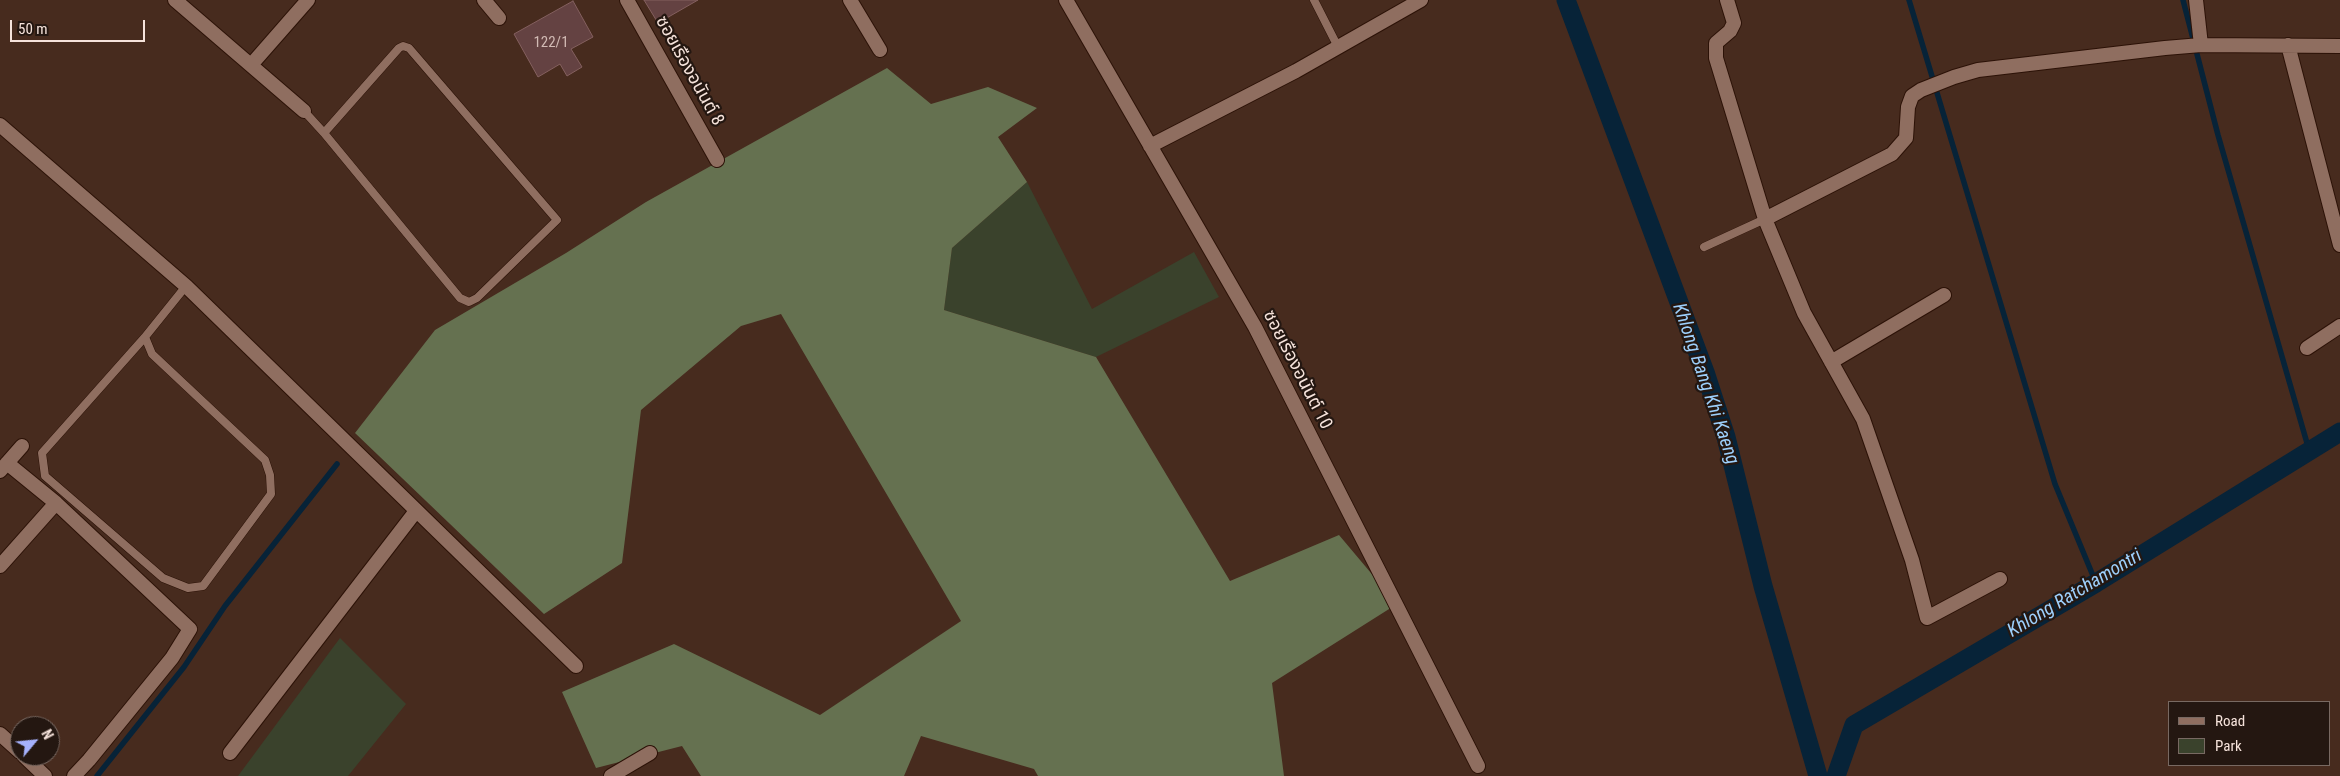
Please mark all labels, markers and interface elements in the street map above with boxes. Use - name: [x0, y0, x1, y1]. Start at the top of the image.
- scale bar: [12, 10, 148, 42]
- street label: ซอยเรืองอนันต์ 8: [650, 12, 728, 130]
- text: 50 m: [18, 20, 48, 38]
- house number: 122/1: [533, 34, 569, 52]
- water label: Khlong Bang Khi Kaeng: [1667, 300, 1743, 468]
- street label: ซอยเรืองอนันต์ 10: [1258, 307, 1336, 433]
- water label: Khlong Ratchamontri: [2004, 545, 2146, 643]
- legend: [2168, 701, 2330, 766]
- text: Road: [2215, 712, 2245, 730]
- north arrow: [10, 716, 60, 766]
- text: N: [38, 727, 56, 742]
- text: Park: [2215, 737, 2242, 755]

